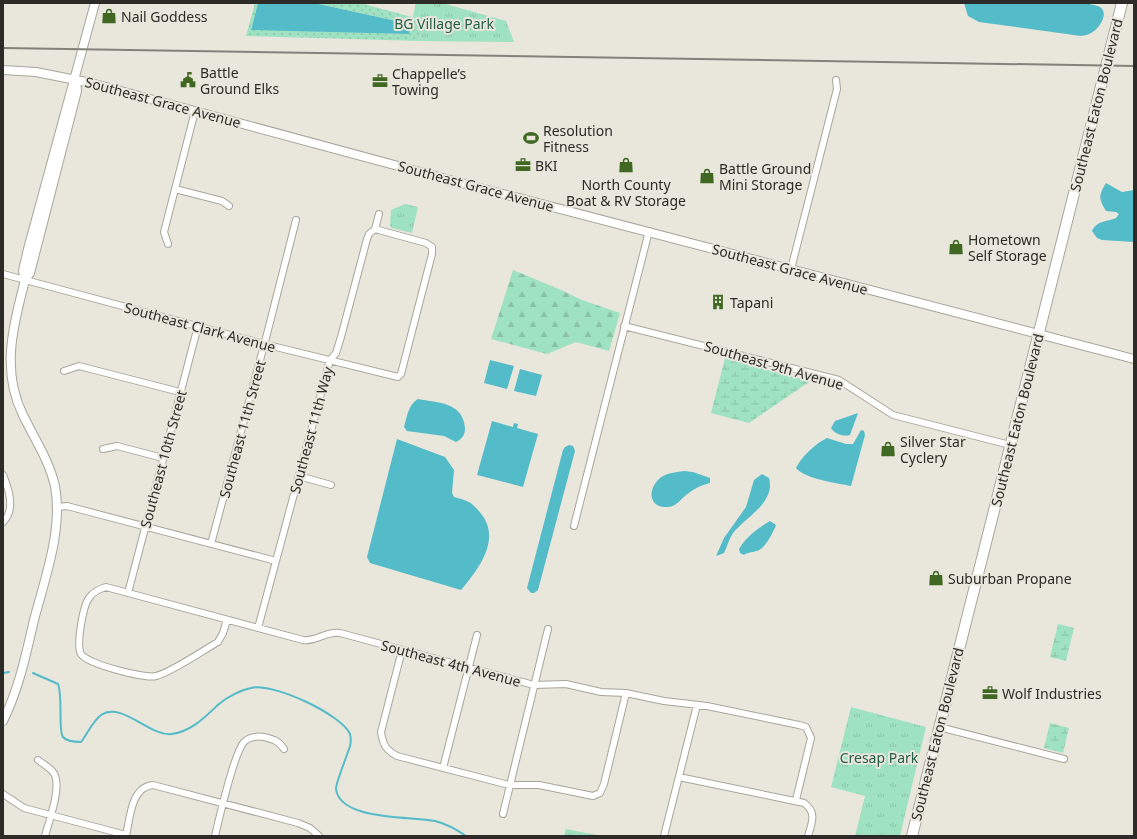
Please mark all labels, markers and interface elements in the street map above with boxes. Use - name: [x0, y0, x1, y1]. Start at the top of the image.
- shop icon: Nail Goddess: [100, 7, 118, 25]
- place label: Nail Goddess: [121, 7, 208, 26]
- park label: BG Village Park: [394, 14, 494, 33]
- street label: Southeast Eaton Boulevard: [1065, 17, 1127, 193]
- place label: Battle Ground Elks: [200, 63, 280, 98]
- place label: Chappelle’s Towing: [392, 64, 466, 99]
- public building icon: Battle Ground Elks: [179, 71, 197, 89]
- street label: Southeast Grace Avenue: [83, 72, 243, 132]
- office icon: Chappelle’s Towing: [371, 72, 389, 90]
- place label: Resolution Fitness: [543, 121, 613, 156]
- sports icon: Resolution Fitness: [522, 129, 540, 147]
- street label: Southeast Grace Avenue: [396, 156, 556, 216]
- office icon: BKI: [514, 156, 532, 174]
- place label: BKI: [535, 156, 558, 175]
- shop icon: North County Boat & RV Storage: [617, 156, 635, 174]
- place label: Battle Ground Mini Storage: [719, 159, 811, 194]
- shop icon: Battle Ground Mini Storage: [698, 167, 716, 185]
- place label: North County Boat & RV Storage: [566, 175, 686, 210]
- place label: Hometown Self Storage: [968, 230, 1047, 265]
- shop icon: Hometown Self Storage: [947, 238, 965, 256]
- street label: Southeast Grace Avenue: [710, 239, 870, 299]
- building icon: Tapani: [709, 293, 727, 311]
- place label: Tapani: [730, 293, 773, 312]
- street label: Southeast Clark Avenue: [122, 298, 278, 356]
- street label: Southeast Eaton Boulevard: [986, 332, 1048, 508]
- street label: Southeast 9th Avenue: [702, 336, 846, 394]
- street label: Southeast 11th Street: [214, 358, 270, 500]
- street label: Southeast 11th Way: [285, 364, 337, 496]
- street label: Southeast 10th Street: [135, 388, 191, 530]
- place label: Silver Star Cyclery: [900, 432, 966, 467]
- shop icon: Silver Star Cyclery: [879, 440, 897, 458]
- shop icon: Suburban Propane: [927, 569, 945, 587]
- place label: Suburban Propane: [948, 569, 1072, 588]
- street label: Southeast 4th Avenue: [379, 635, 523, 691]
- street label: Southeast Eaton Boulevard: [906, 646, 968, 822]
- office icon: Wolf Industries: [981, 684, 999, 702]
- place label: Wolf Industries: [1002, 684, 1102, 703]
- park label: Cresap Park: [840, 748, 919, 767]

